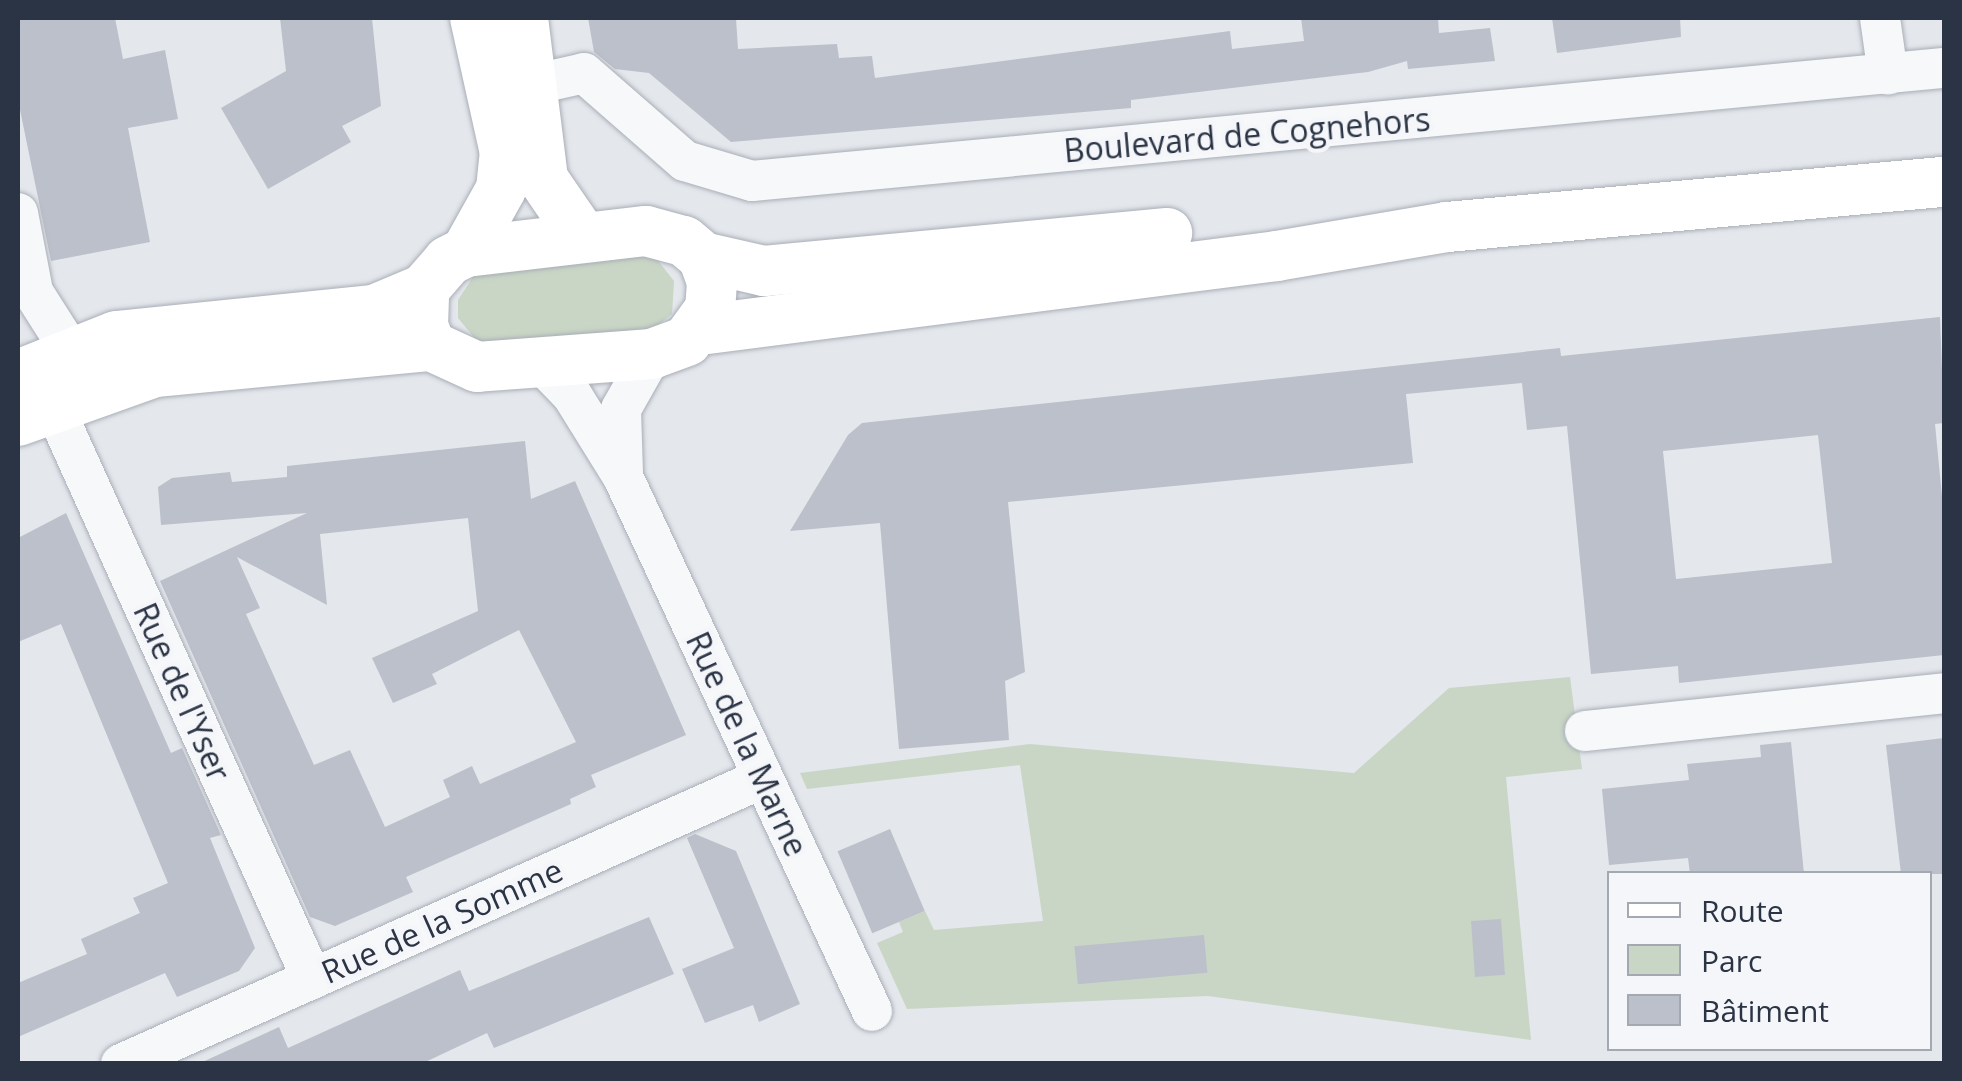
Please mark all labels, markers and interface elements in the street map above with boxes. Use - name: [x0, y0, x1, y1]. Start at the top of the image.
- street label: Boulevard de Cognehors: [1062, 100, 1432, 170]
- street label: Rue de l'Yser: [126, 597, 238, 787]
- street label: Rue de la Marne: [678, 626, 816, 862]
- street label: Rue de la Somme: [316, 851, 568, 991]
- legend: [1607, 871, 1932, 1051]
- text: Route: [1701, 890, 1784, 931]
- text: Parc: [1701, 940, 1762, 981]
- text: Bâtiment: [1701, 990, 1829, 1031]

